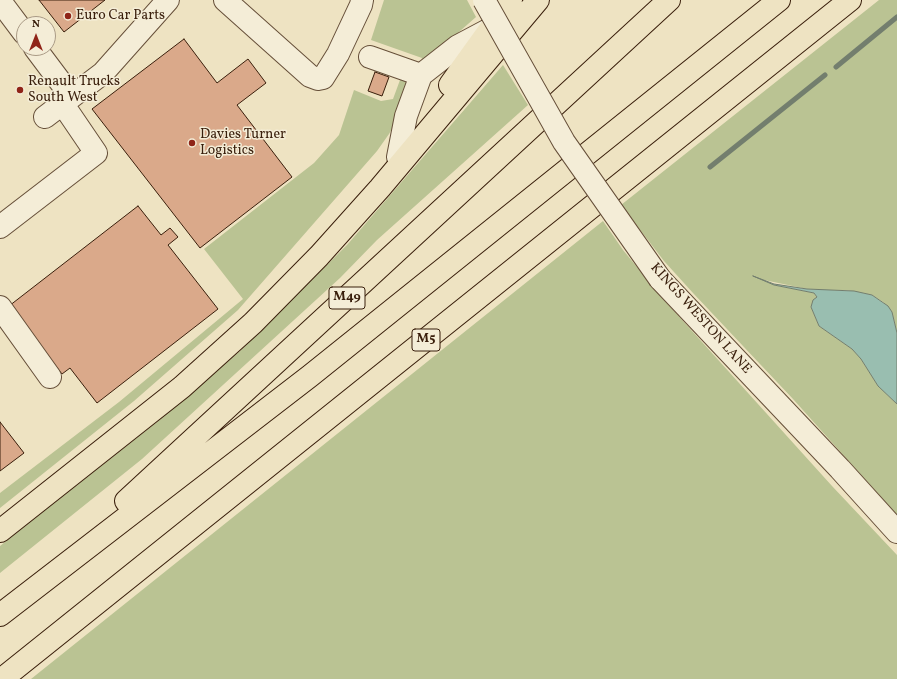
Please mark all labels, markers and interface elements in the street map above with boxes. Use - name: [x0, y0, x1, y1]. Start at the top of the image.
- place label: Euro Car Parts: [76, 8, 165, 24]
- marker: Euro Car Parts: [63, 11, 73, 21]
- north arrow: [16, 16, 56, 56]
- text: N: [32, 17, 40, 32]
- place label: Renault Trucks South West: [28, 74, 120, 106]
- marker: Renault Trucks South West: [15, 85, 25, 95]
- place label: Davies Turner Logistics: [200, 127, 286, 160]
- marker: Davies Turner Logistics: [187, 138, 197, 148]
- street label: KINGS WESTON LANE: [646, 260, 754, 378]
- road number: M49: [329, 287, 365, 309]
- road number: M5: [412, 329, 440, 351]

